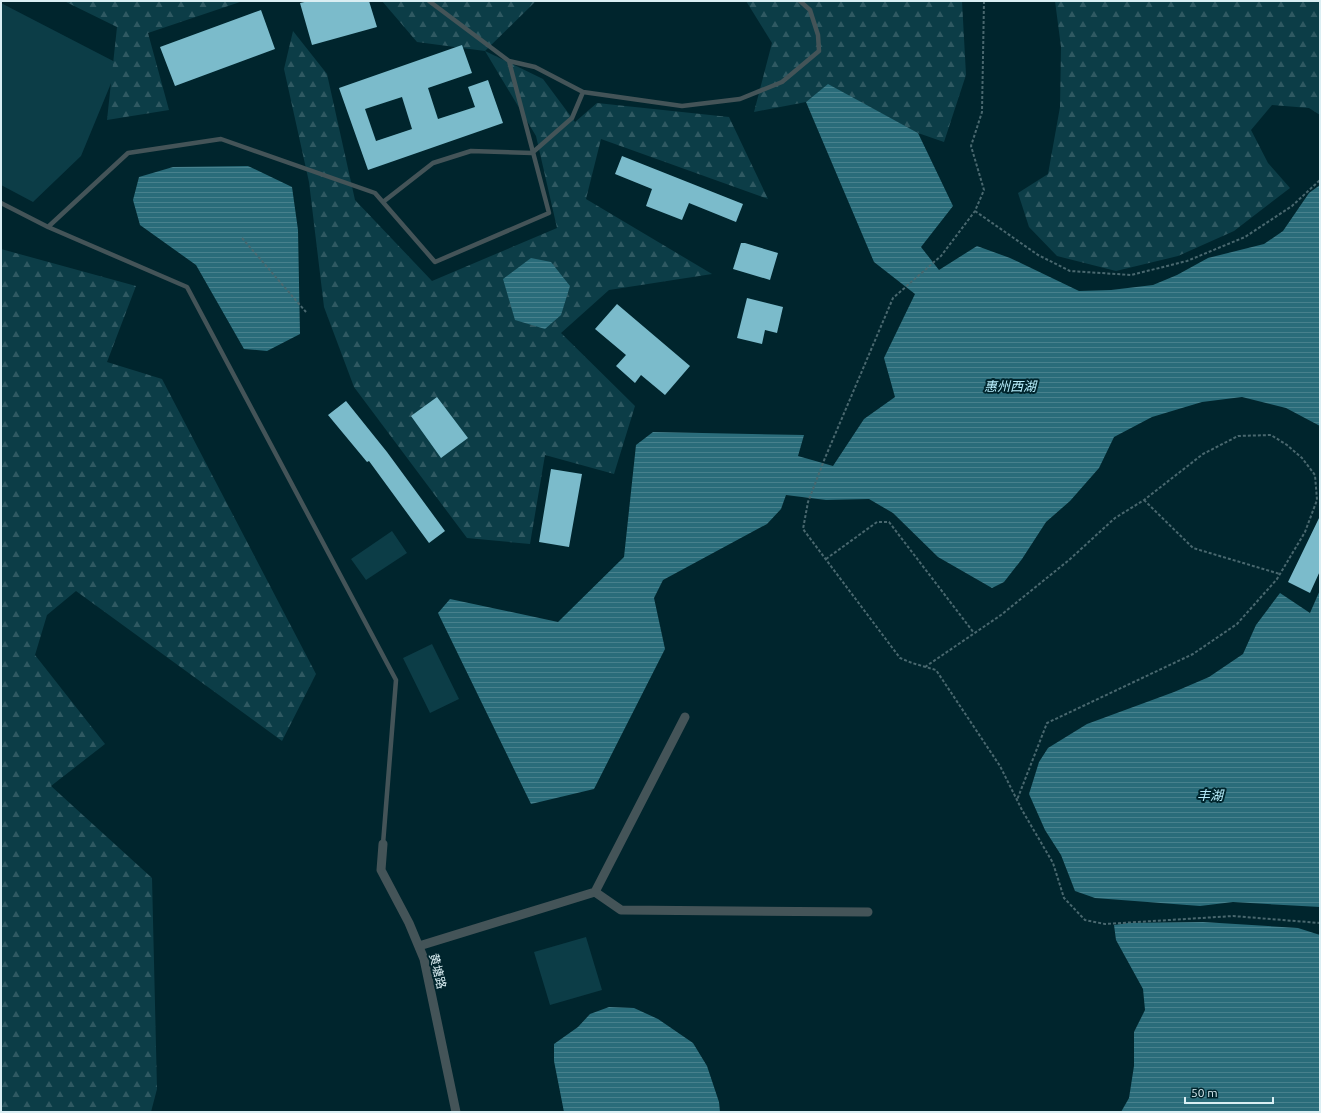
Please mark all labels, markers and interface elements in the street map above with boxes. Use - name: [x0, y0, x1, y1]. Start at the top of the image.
- water label: 惠州西湖: [984, 379, 1038, 393]
- water label: 丰湖: [1197, 788, 1225, 802]
- street label: 黄塘路: [427, 952, 449, 990]
- scale bar: [1185, 1079, 1273, 1105]
- text: 50 m: [1191, 1086, 1218, 1099]

